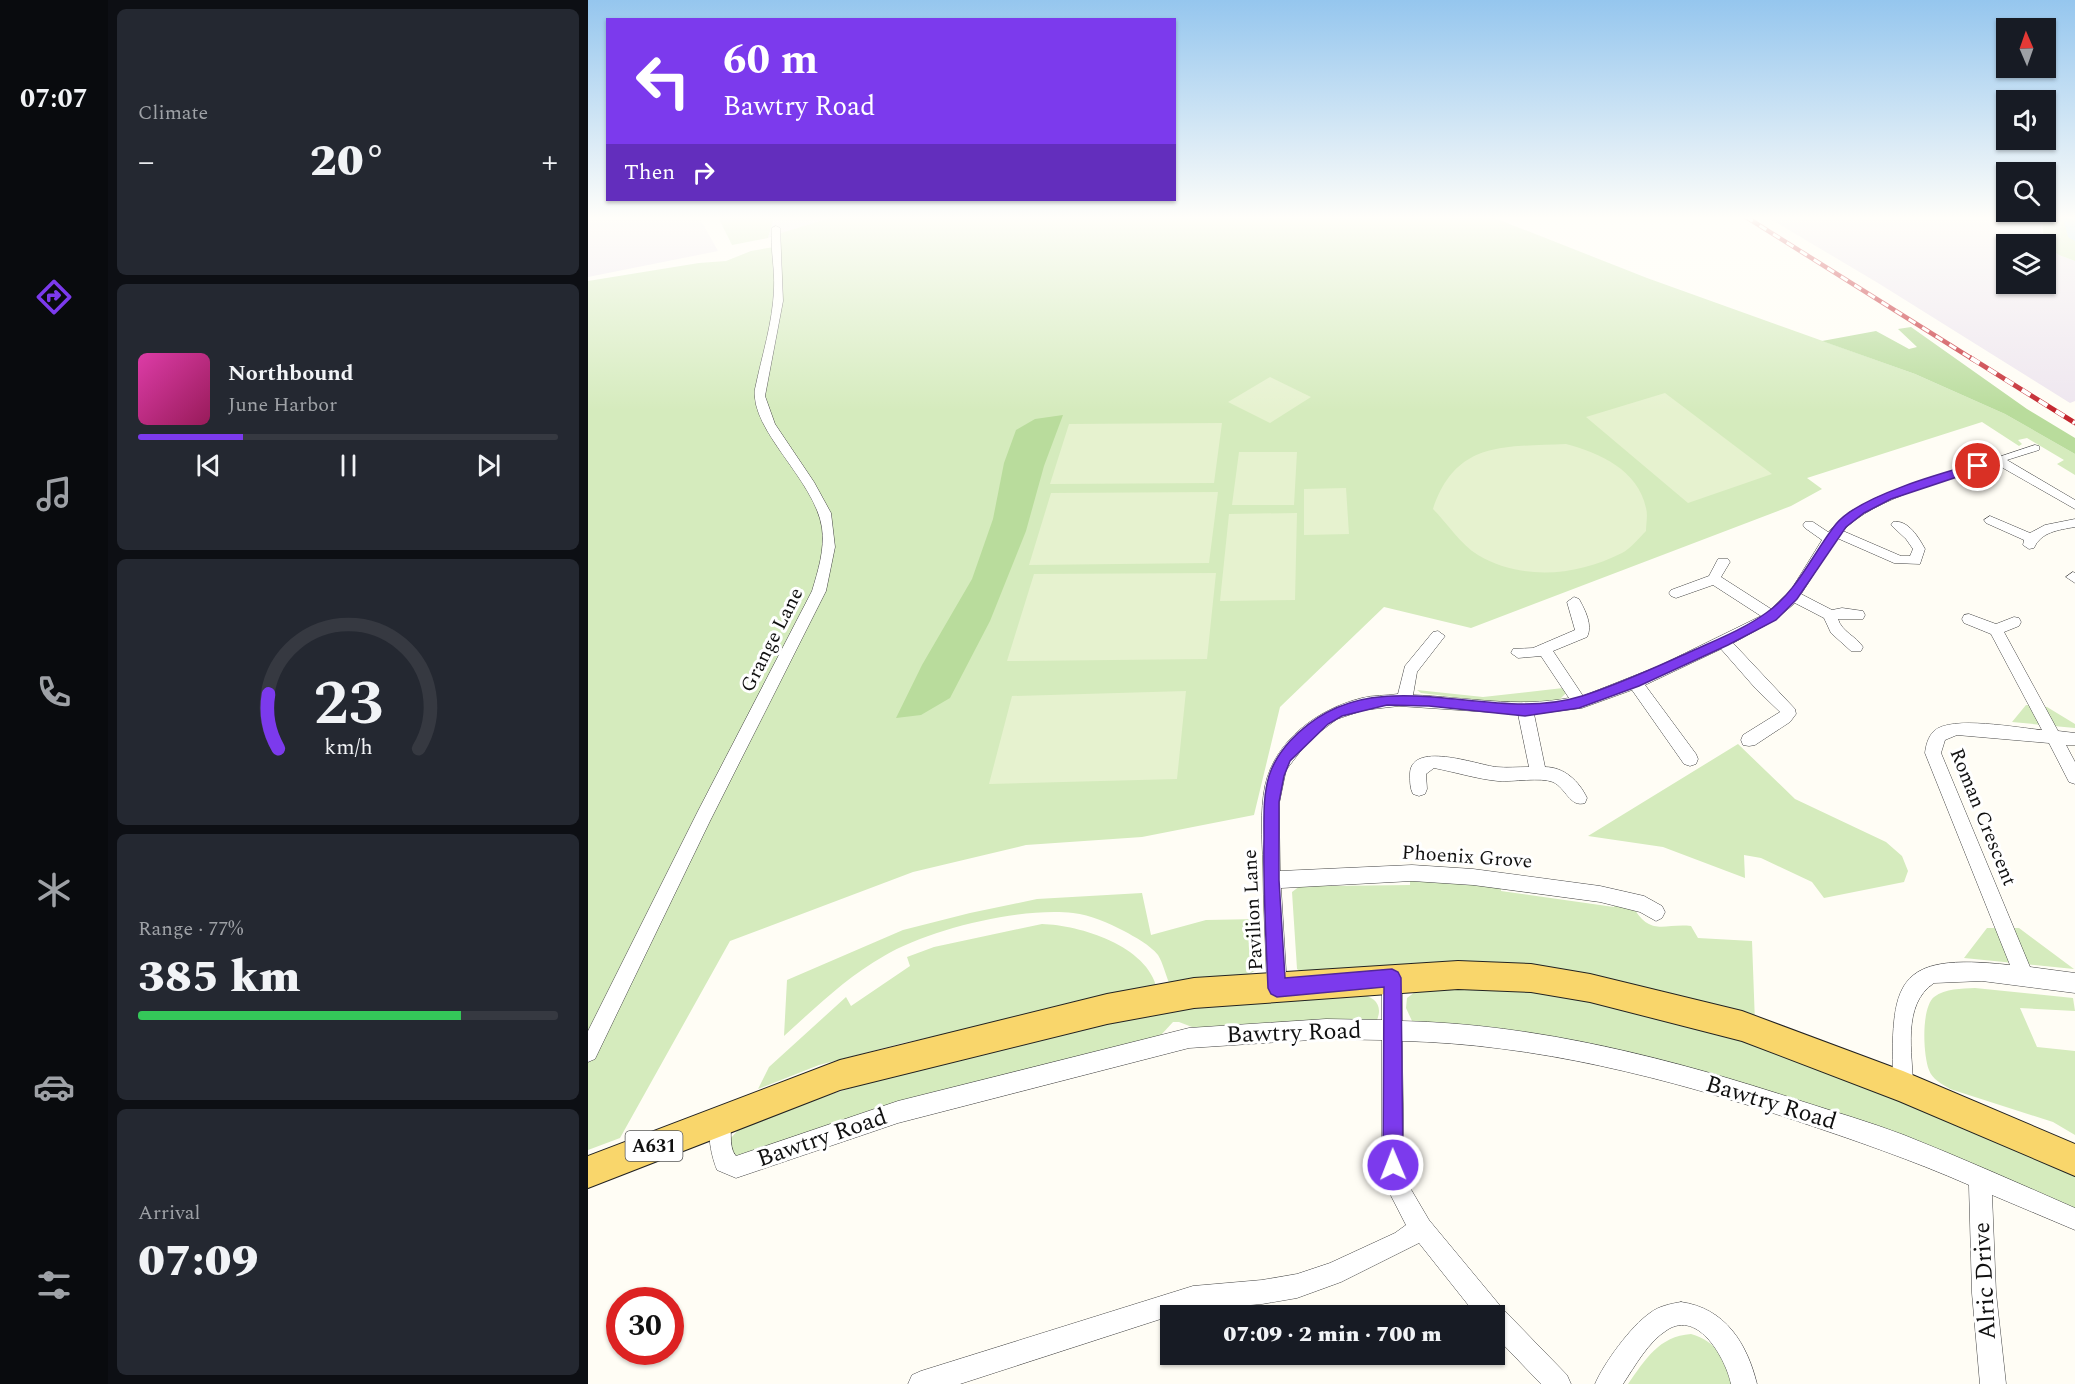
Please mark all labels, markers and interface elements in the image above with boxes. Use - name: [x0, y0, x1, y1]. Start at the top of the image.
- north arrow: [1996, 18, 2056, 78]
- map controls: [1996, 18, 2056, 294]
- text: 60 m: [723, 29, 818, 92]
- icon: left: [624, 42, 702, 120]
- text: 07:07: [20, 78, 88, 120]
- text: Bawtry Road: [723, 86, 875, 128]
- button: sound: [1996, 90, 2056, 150]
- text: Climate: [138, 98, 208, 128]
- text: 20°: [310, 127, 386, 196]
- text: −: [138, 137, 155, 187]
- text: +: [541, 137, 558, 187]
- text: Then: [624, 156, 675, 189]
- icon: right: [687, 156, 720, 189]
- button: search: [1996, 162, 2056, 222]
- button: layers: [1996, 234, 2056, 294]
- icon: directions: [33, 276, 75, 318]
- text: Northbound: [228, 357, 354, 390]
- text: June Harbor: [228, 390, 337, 420]
- pin: [1952, 440, 2003, 491]
- icon: previous: [192, 449, 225, 482]
- icon: pause: [332, 449, 365, 482]
- icon: next: [472, 449, 505, 482]
- icon: arrive: [1961, 449, 1994, 482]
- icon: music: [33, 473, 75, 515]
- street label: Grange Lane: [733, 582, 811, 698]
- text: 23: [313, 657, 383, 752]
- icon: phone: [33, 671, 75, 713]
- text: km/h: [324, 731, 372, 764]
- street label: Roman Crescent: [1942, 744, 2024, 890]
- street label: Phoenix Grove: [1401, 837, 1533, 877]
- street label: Pavilion Lane: [1235, 849, 1271, 971]
- icon: climate: [33, 869, 75, 911]
- text: Range · 77%: [138, 914, 243, 944]
- text: 385 km: [138, 943, 300, 1012]
- street label: Bawtry Road: [1226, 1013, 1362, 1053]
- icon: car: [33, 1066, 75, 1108]
- street label: Bawtry Road: [1701, 1066, 1841, 1140]
- street label: Bawtry Road: [752, 1099, 892, 1177]
- road number: A631: [626, 1131, 682, 1161]
- position arrow: [1361, 1133, 1425, 1197]
- text: Arrival: [138, 1198, 200, 1228]
- street label: Alric Drive: [1964, 1221, 2006, 1341]
- text: 07:09: [138, 1227, 259, 1296]
- icon: filters: [33, 1264, 75, 1306]
- speed limit sign: 30: [606, 1287, 684, 1365]
- text: 07:09 · 2 min · 700 m: [1223, 1318, 1442, 1351]

